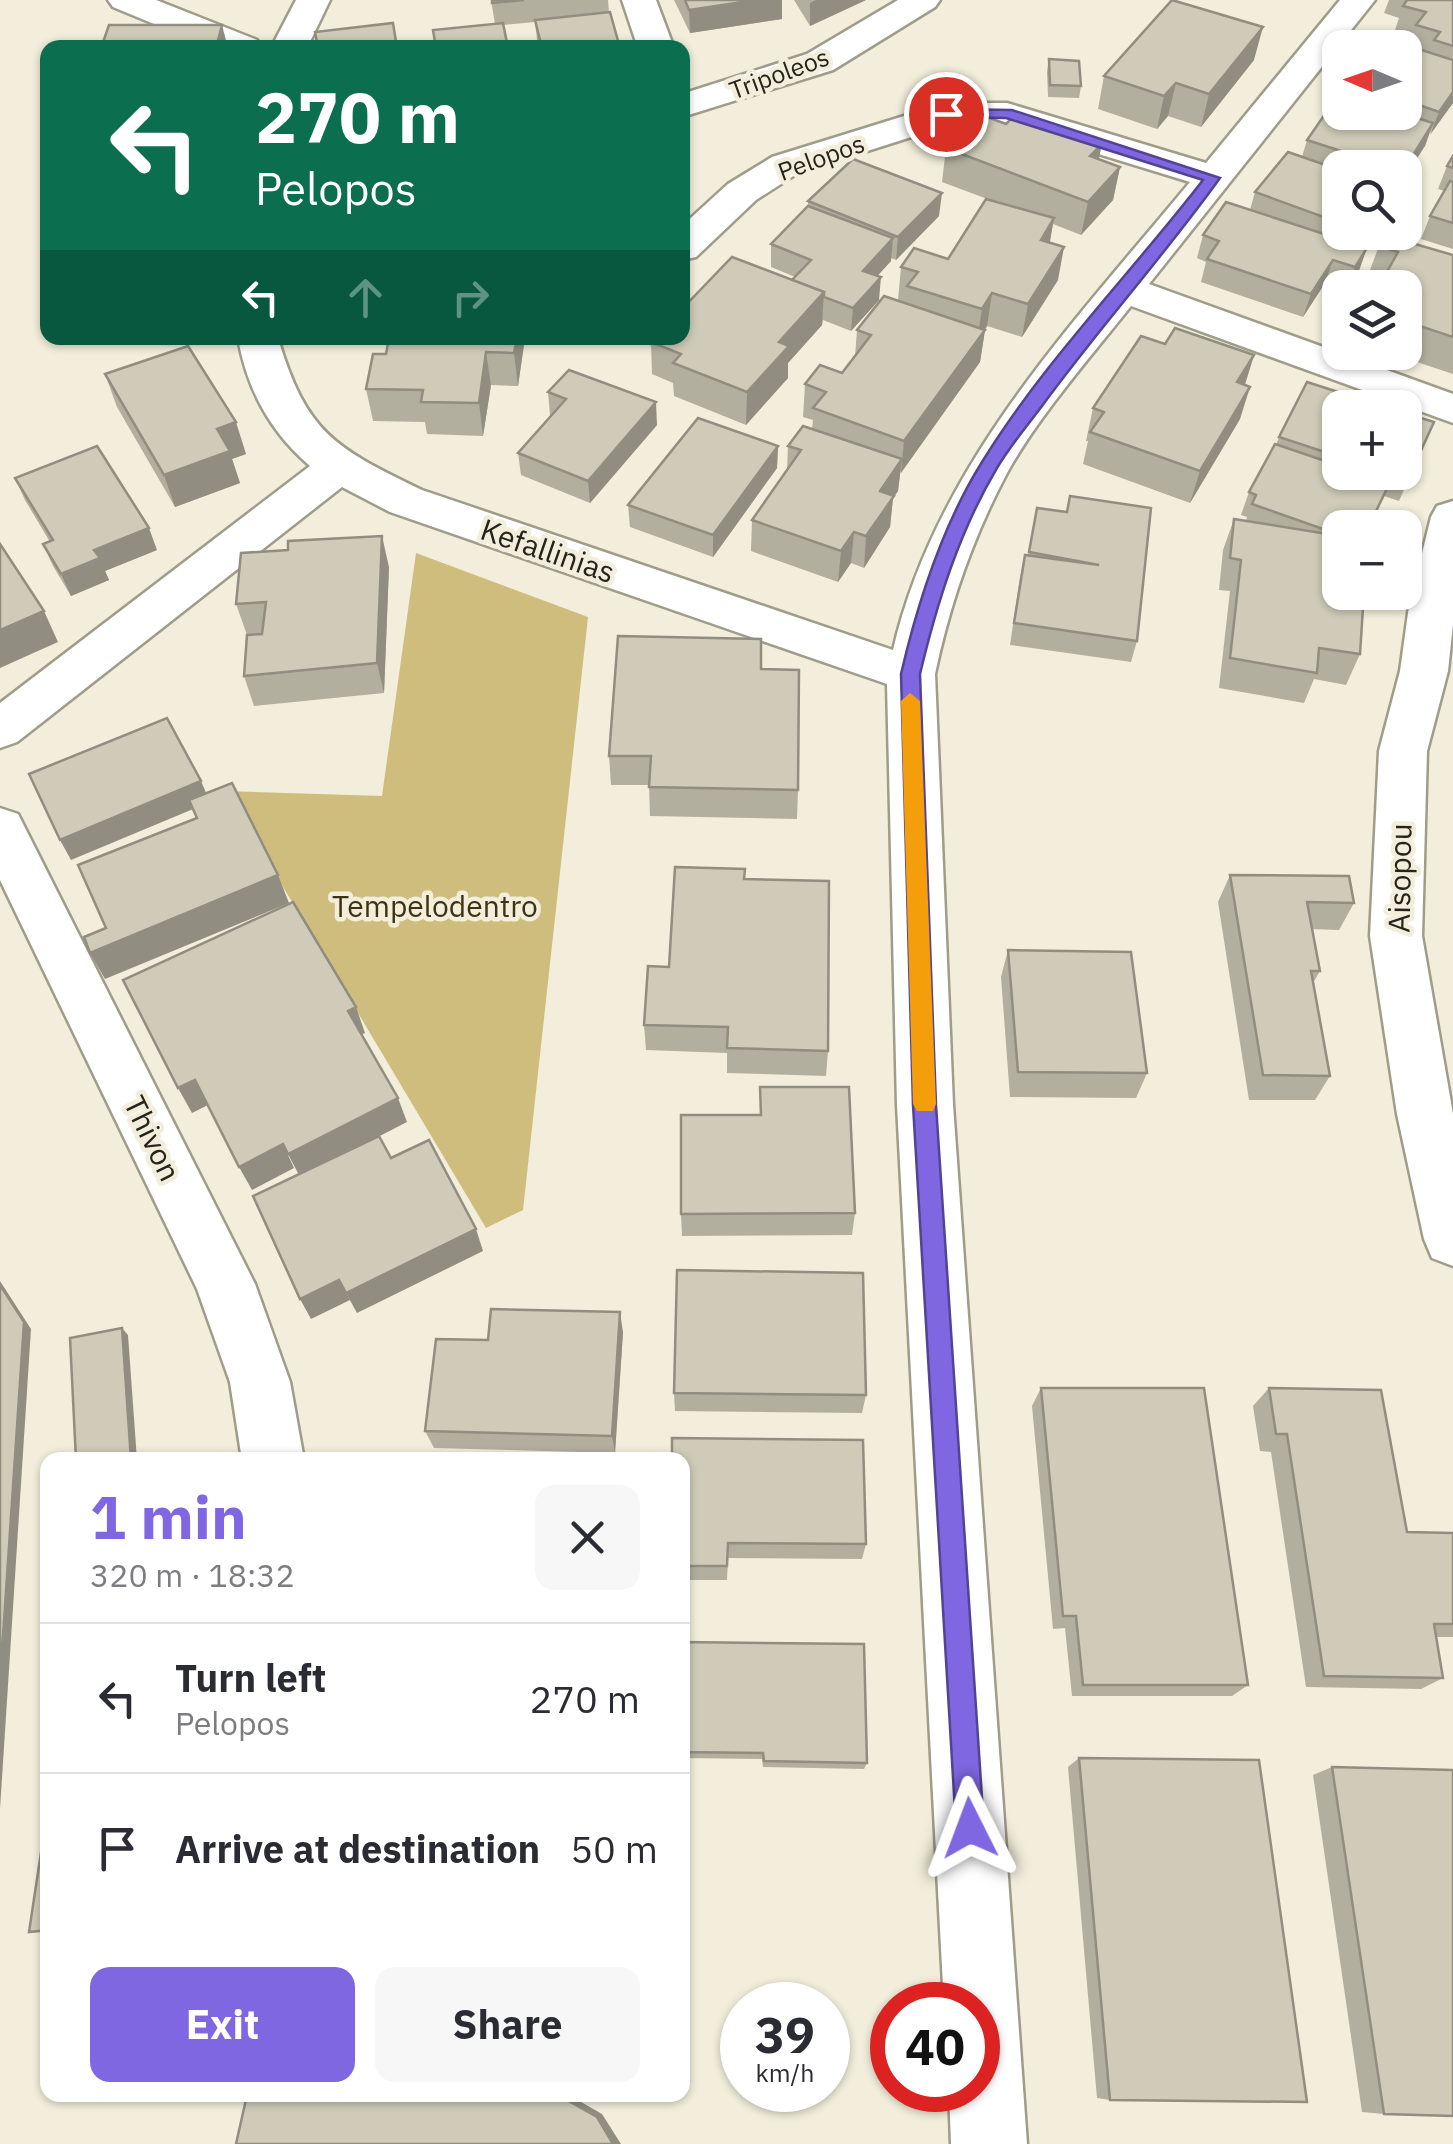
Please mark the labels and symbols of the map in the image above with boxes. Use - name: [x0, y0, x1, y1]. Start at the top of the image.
- north arrow: [1322, 30, 1422, 130]
- street label: Tripoleos: [725, 40, 833, 106]
- pin: [904, 72, 989, 157]
- street label: Pelopos: [773, 126, 869, 188]
- street label: Kefallinias: [476, 509, 620, 591]
- street label: Aisopou: [1379, 823, 1419, 933]
- park label: Tempelodentro: [332, 886, 538, 925]
- street label: Thivon: [116, 1089, 190, 1187]
- position arrow: [918, 1776, 1022, 1880]
- speed limit sign: 40: [870, 1982, 1000, 2112]

